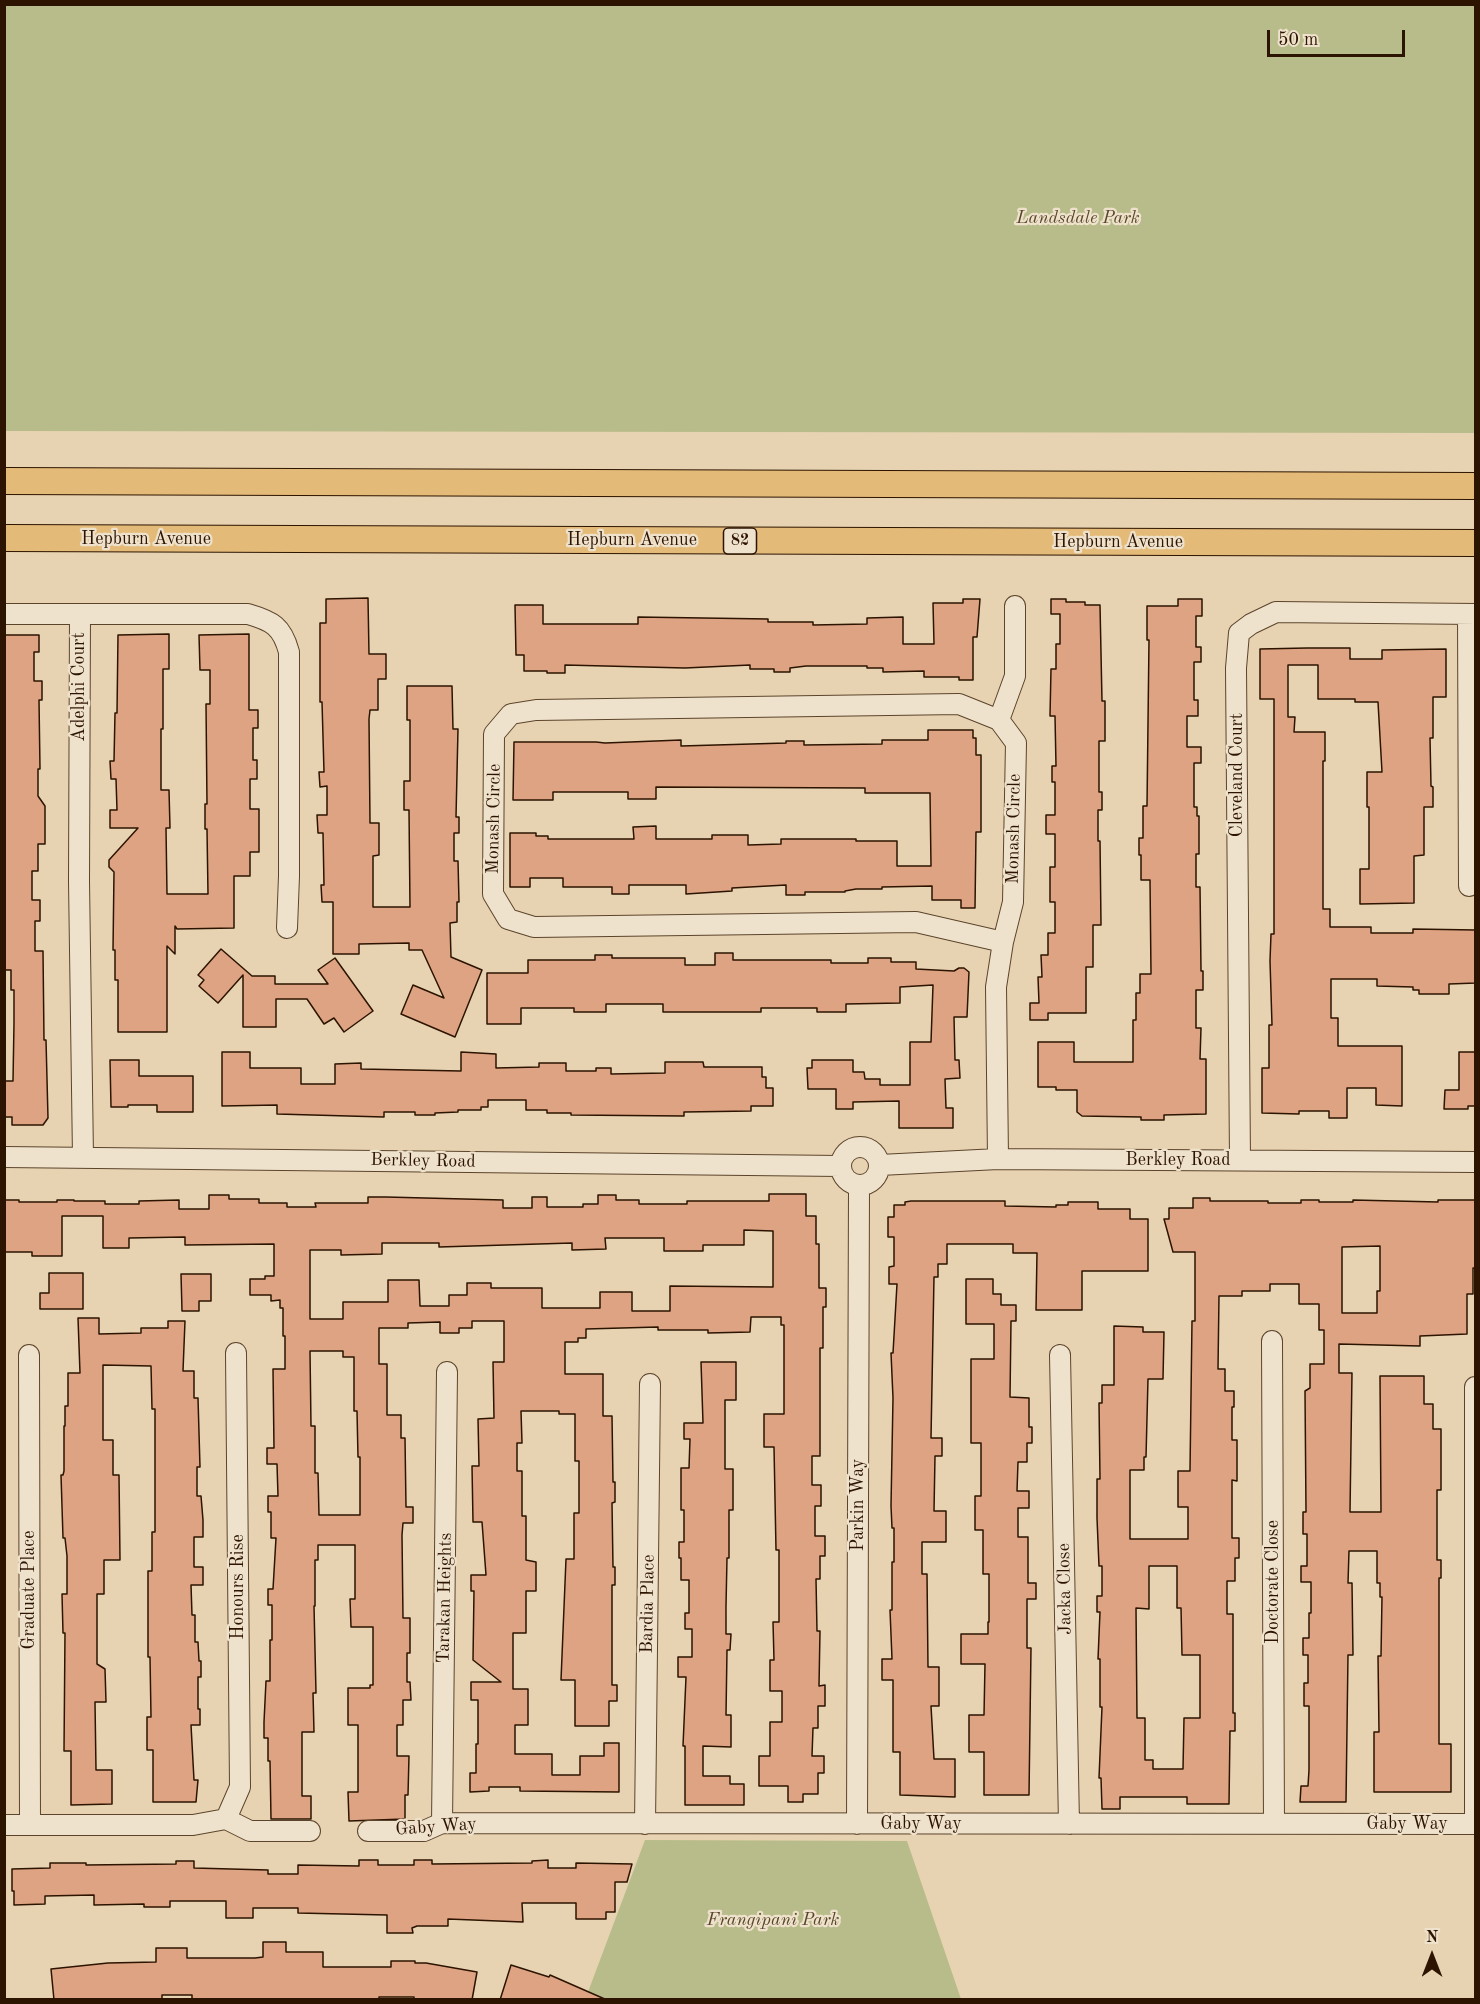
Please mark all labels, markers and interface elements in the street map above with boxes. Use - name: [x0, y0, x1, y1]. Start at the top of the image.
- scale bar: [1270, 18, 1408, 56]
- text: 50 m: [1278, 31, 1318, 49]
- park label: Landsdale Park: [1016, 207, 1140, 229]
- street label: Hepburn Avenue: [81, 528, 211, 550]
- road number: 82: [724, 528, 756, 554]
- street label: Hepburn Avenue: [567, 529, 697, 551]
- street label: Hepburn Avenue: [1053, 531, 1183, 553]
- street label: Adelphi Court: [68, 632, 90, 742]
- street label: Cleveland Court: [1226, 713, 1248, 837]
- street label: Monash Circle: [482, 764, 506, 874]
- street label: Monash Circle: [1002, 774, 1026, 884]
- street label: Berkley Road: [370, 1149, 476, 1173]
- street label: Berkley Road: [1125, 1149, 1231, 1171]
- street label: Parkin Way: [847, 1459, 869, 1551]
- street label: Doctorate Close: [1262, 1520, 1284, 1644]
- street label: Graduate Place: [18, 1531, 40, 1649]
- street label: Tarakan Heights: [433, 1532, 457, 1664]
- street label: Honours Rise: [227, 1534, 249, 1640]
- street label: Jacka Close: [1053, 1543, 1077, 1635]
- street label: Bardia Place: [636, 1554, 660, 1654]
- street label: Gaby Way: [395, 1813, 477, 1841]
- street label: Gaby Way: [880, 1813, 962, 1835]
- street label: Gaby Way: [1366, 1813, 1448, 1835]
- park label: Frangipani Park: [707, 1909, 839, 1931]
- north arrow: [1402, 1926, 1462, 1986]
- text: N: [1426, 1930, 1438, 1946]

